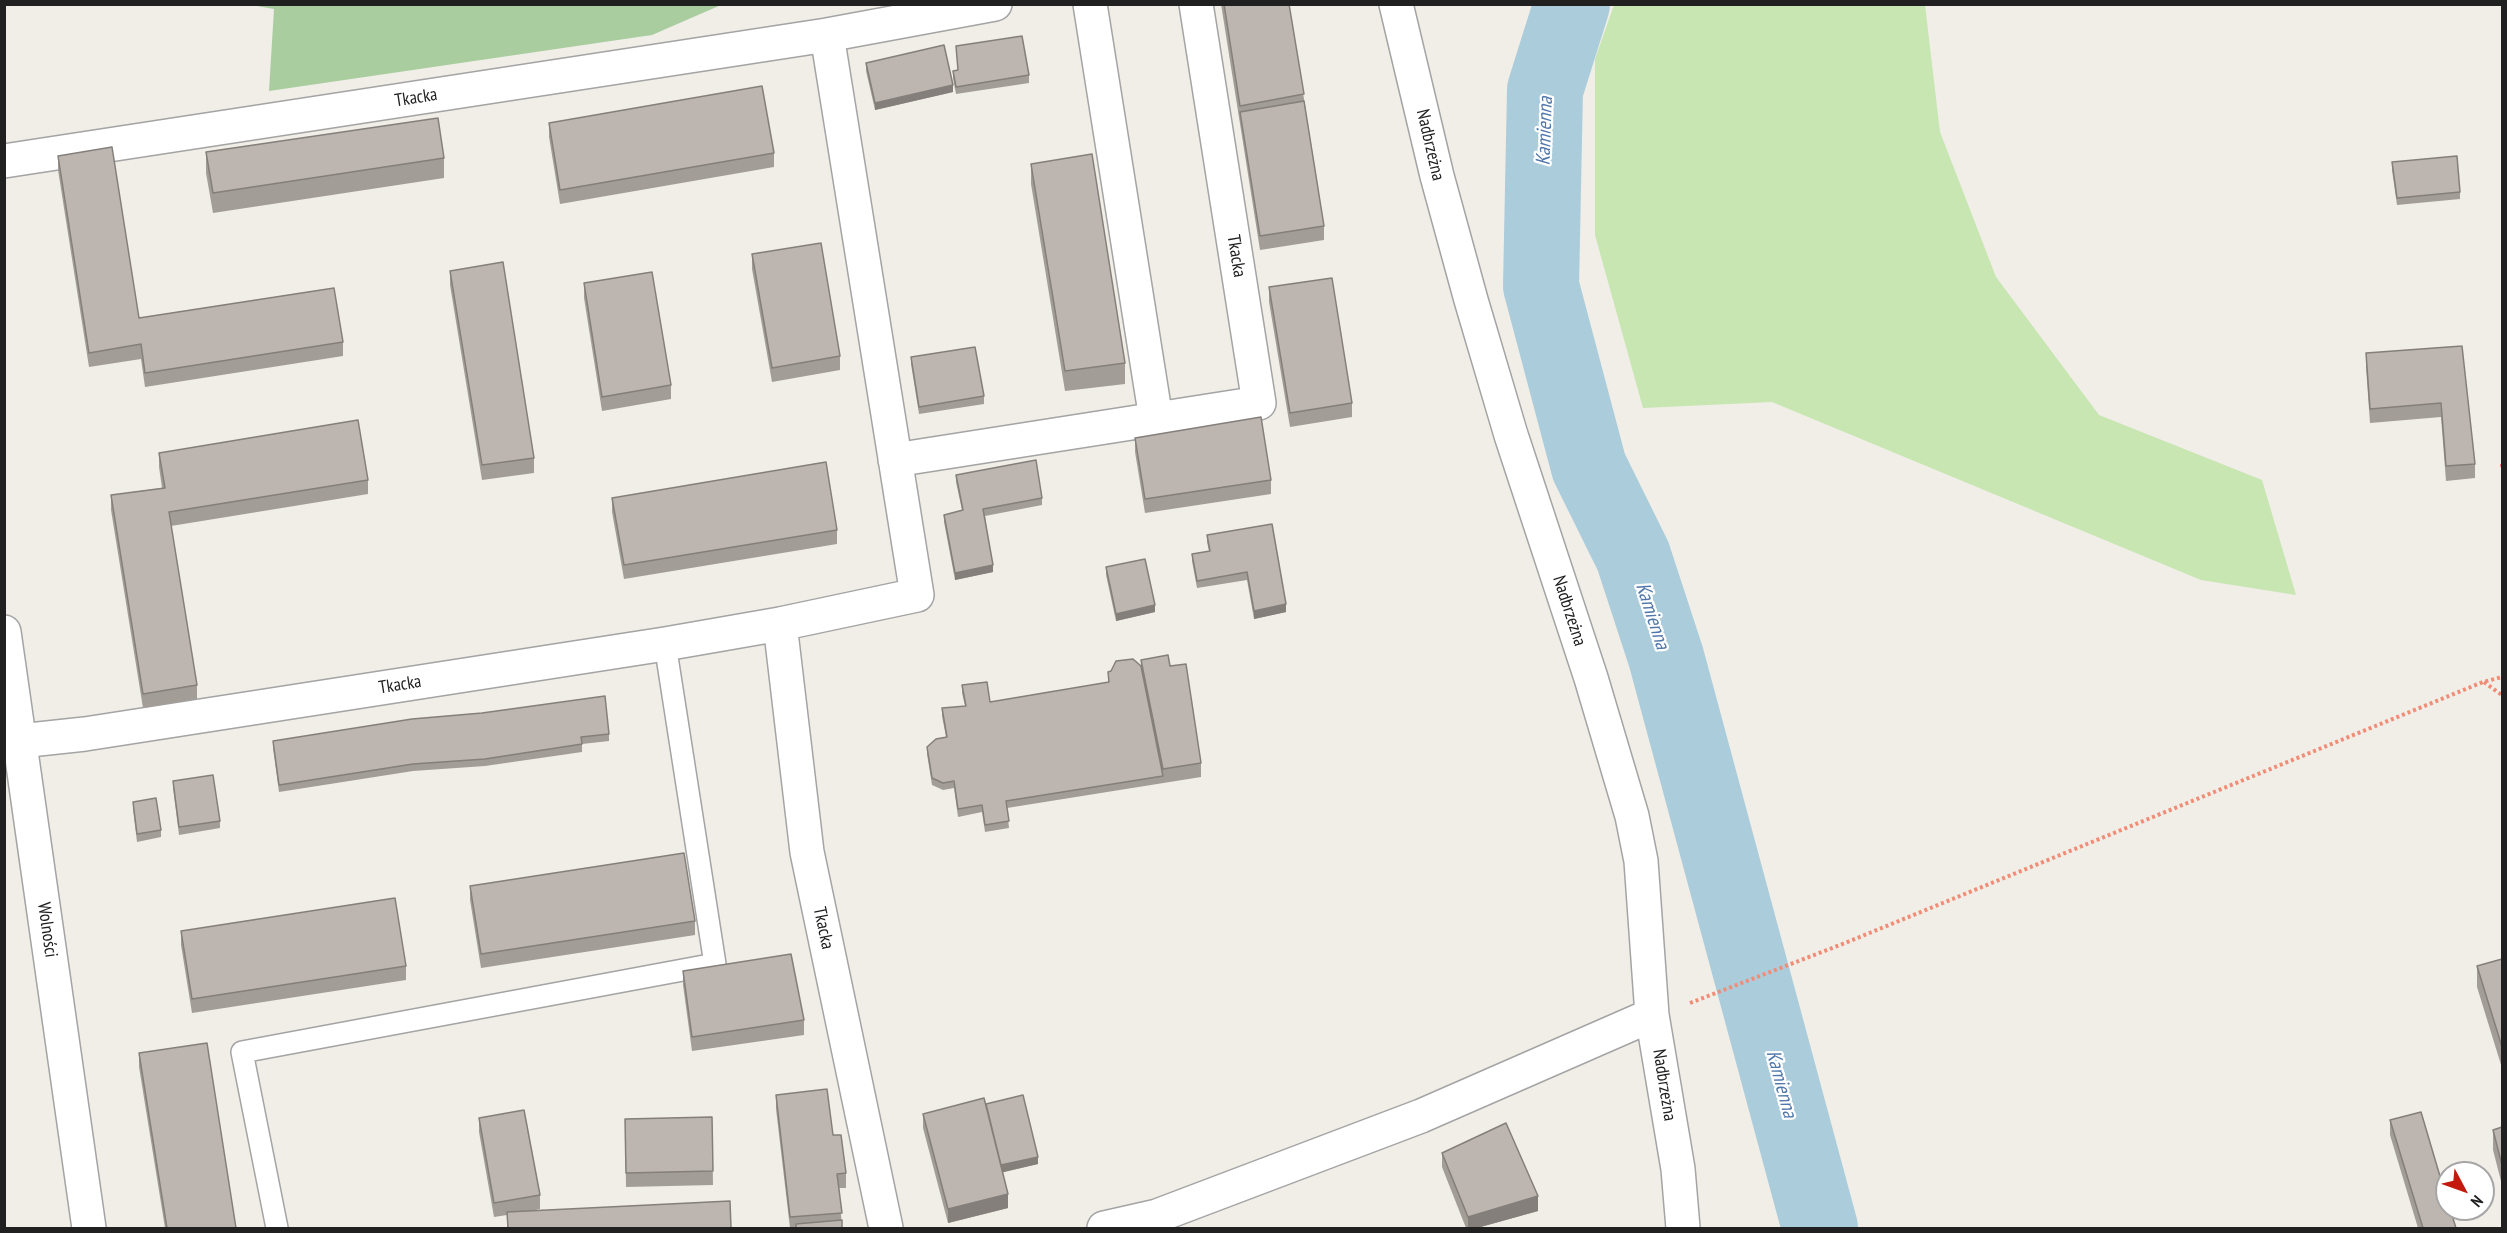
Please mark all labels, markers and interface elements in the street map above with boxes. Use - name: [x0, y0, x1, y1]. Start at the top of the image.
- street label: Tkacka: [393, 84, 439, 112]
- water label: Kamienna: [1532, 96, 1558, 166]
- street label: Nadbrzeżna: [1411, 107, 1449, 183]
- street label: Tkacka: [1222, 233, 1250, 279]
- street label: Nadbrzeżna: [1548, 573, 1590, 649]
- water label: Kamienna: [1630, 580, 1674, 652]
- street label: Tkacka: [377, 671, 423, 699]
- street label: Wolności: [32, 901, 62, 959]
- street label: Tkacka: [808, 905, 838, 951]
- street label: Nadbrzeżna: [1648, 1047, 1680, 1123]
- water label: Kamienna: [1761, 1048, 1801, 1120]
- north arrow: [2435, 1161, 2495, 1221]
- text: N: [2467, 1192, 2487, 1211]

